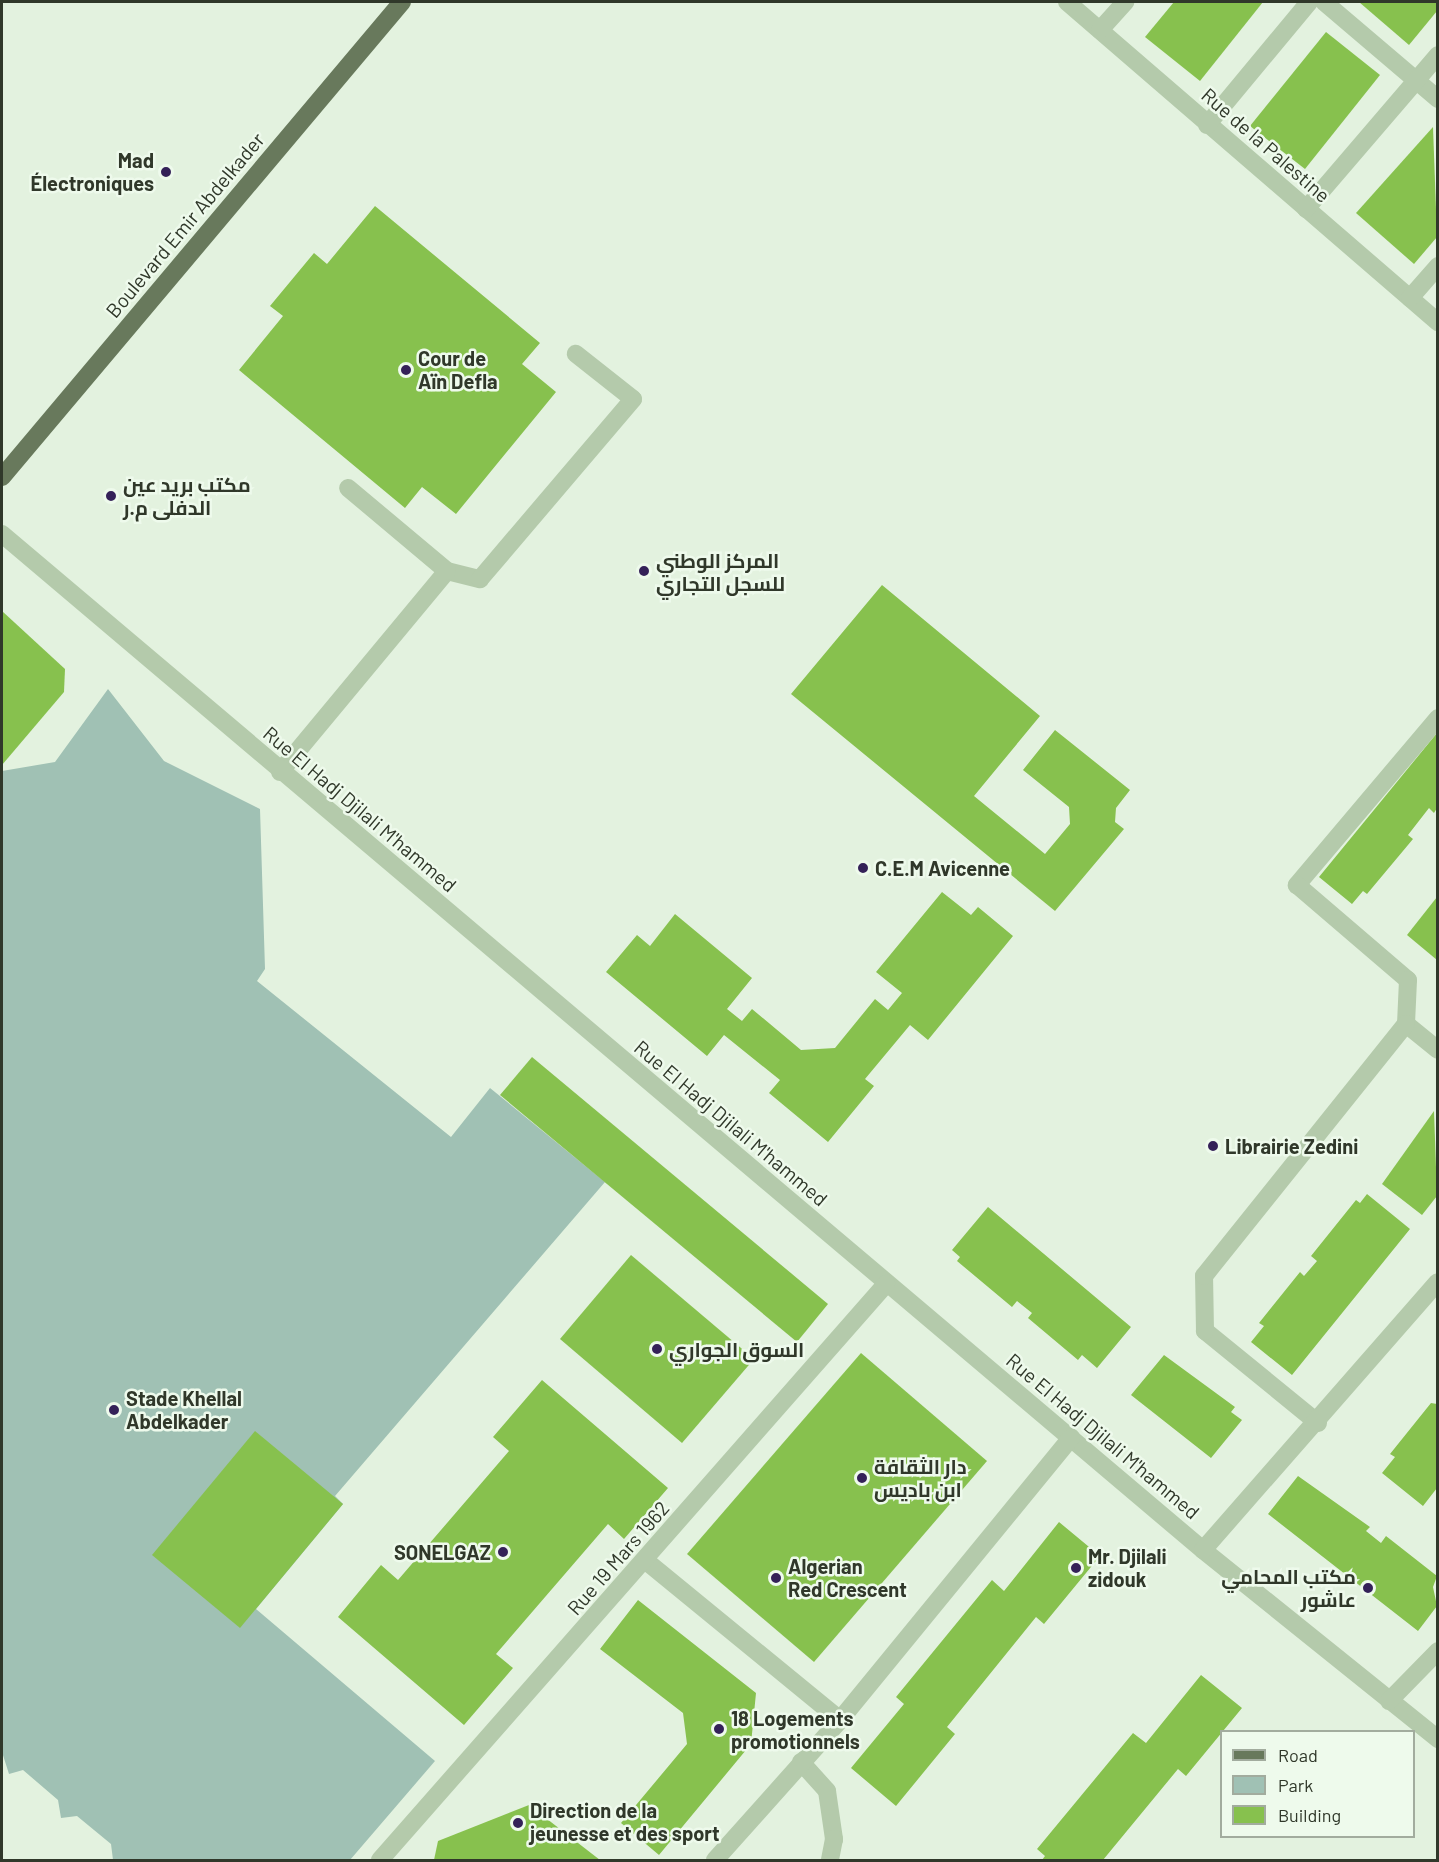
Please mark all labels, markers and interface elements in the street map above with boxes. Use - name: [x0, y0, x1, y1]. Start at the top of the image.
- street label: Rue de la Palestine: [1197, 83, 1335, 207]
- street label: Boulevard Emir Abdelkader: [101, 128, 269, 322]
- place label: Mad Électroniques: [31, 148, 154, 195]
- marker: Mad Électroniques: [159, 165, 173, 179]
- place label: Cour de Aïn Defla: [418, 346, 498, 393]
- marker: Cour de Aïn Defla: [399, 363, 413, 377]
- place label: مكتب بريد عين الدفلى م.ر: [123, 472, 251, 519]
- marker: مكتب بريد عين الدفلى م.ر: [104, 489, 118, 503]
- place label: المركز الوطني للسجل التجاري: [656, 548, 785, 595]
- marker: المركز الوطني للسجل التجاري: [637, 564, 651, 578]
- street label: Rue El Hadj Djilali M'hammed: [259, 721, 461, 897]
- place label: C.E.M Avicenne: [875, 856, 1010, 880]
- marker: C.E.M Avicenne: [856, 861, 870, 875]
- street label: Rue El Hadj Djilali M'hammed: [630, 1035, 832, 1211]
- place label: Librairie Zedini: [1225, 1134, 1358, 1158]
- marker: Librairie Zedini: [1206, 1139, 1220, 1153]
- place label: السوق الجواري: [669, 1337, 804, 1361]
- marker: السوق الجواري: [650, 1342, 664, 1356]
- street label: Rue El Hadj Djilali M'hammed: [1002, 1348, 1204, 1524]
- place label: Stade Khellal Abdelkader: [126, 1386, 242, 1433]
- marker: Stade Khellal Abdelkader: [107, 1403, 121, 1417]
- place label: دار الثقافة ابن باديس: [874, 1454, 967, 1501]
- marker: دار الثقافة ابن باديس: [855, 1471, 869, 1485]
- street label: Rue 19 Mars 1962: [562, 1496, 674, 1620]
- place label: SONELGAZ: [394, 1540, 491, 1564]
- place label: Mr. Djilali zidouk: [1088, 1544, 1167, 1591]
- marker: SONELGAZ: [496, 1545, 510, 1559]
- place label: Algerian Red Crescent: [788, 1554, 907, 1601]
- marker: Mr. Djilali zidouk: [1069, 1561, 1083, 1575]
- place label: مكتب المحامي عاشور: [1221, 1564, 1356, 1611]
- marker: Algerian Red Crescent: [769, 1571, 783, 1585]
- marker: مكتب المحامي عاشور: [1361, 1581, 1375, 1595]
- place label: 18 Logements promotionnels: [731, 1706, 860, 1753]
- marker: 18 Logements promotionnels: [712, 1722, 726, 1736]
- legend: [1220, 1730, 1415, 1838]
- text: Road: [1278, 1744, 1318, 1766]
- text: Park: [1278, 1774, 1313, 1796]
- place label: Direction de la jeunesse et des sport: [530, 1799, 720, 1846]
- text: Building: [1278, 1804, 1341, 1826]
- marker: Direction de la jeunesse et des sport: [511, 1816, 525, 1830]

